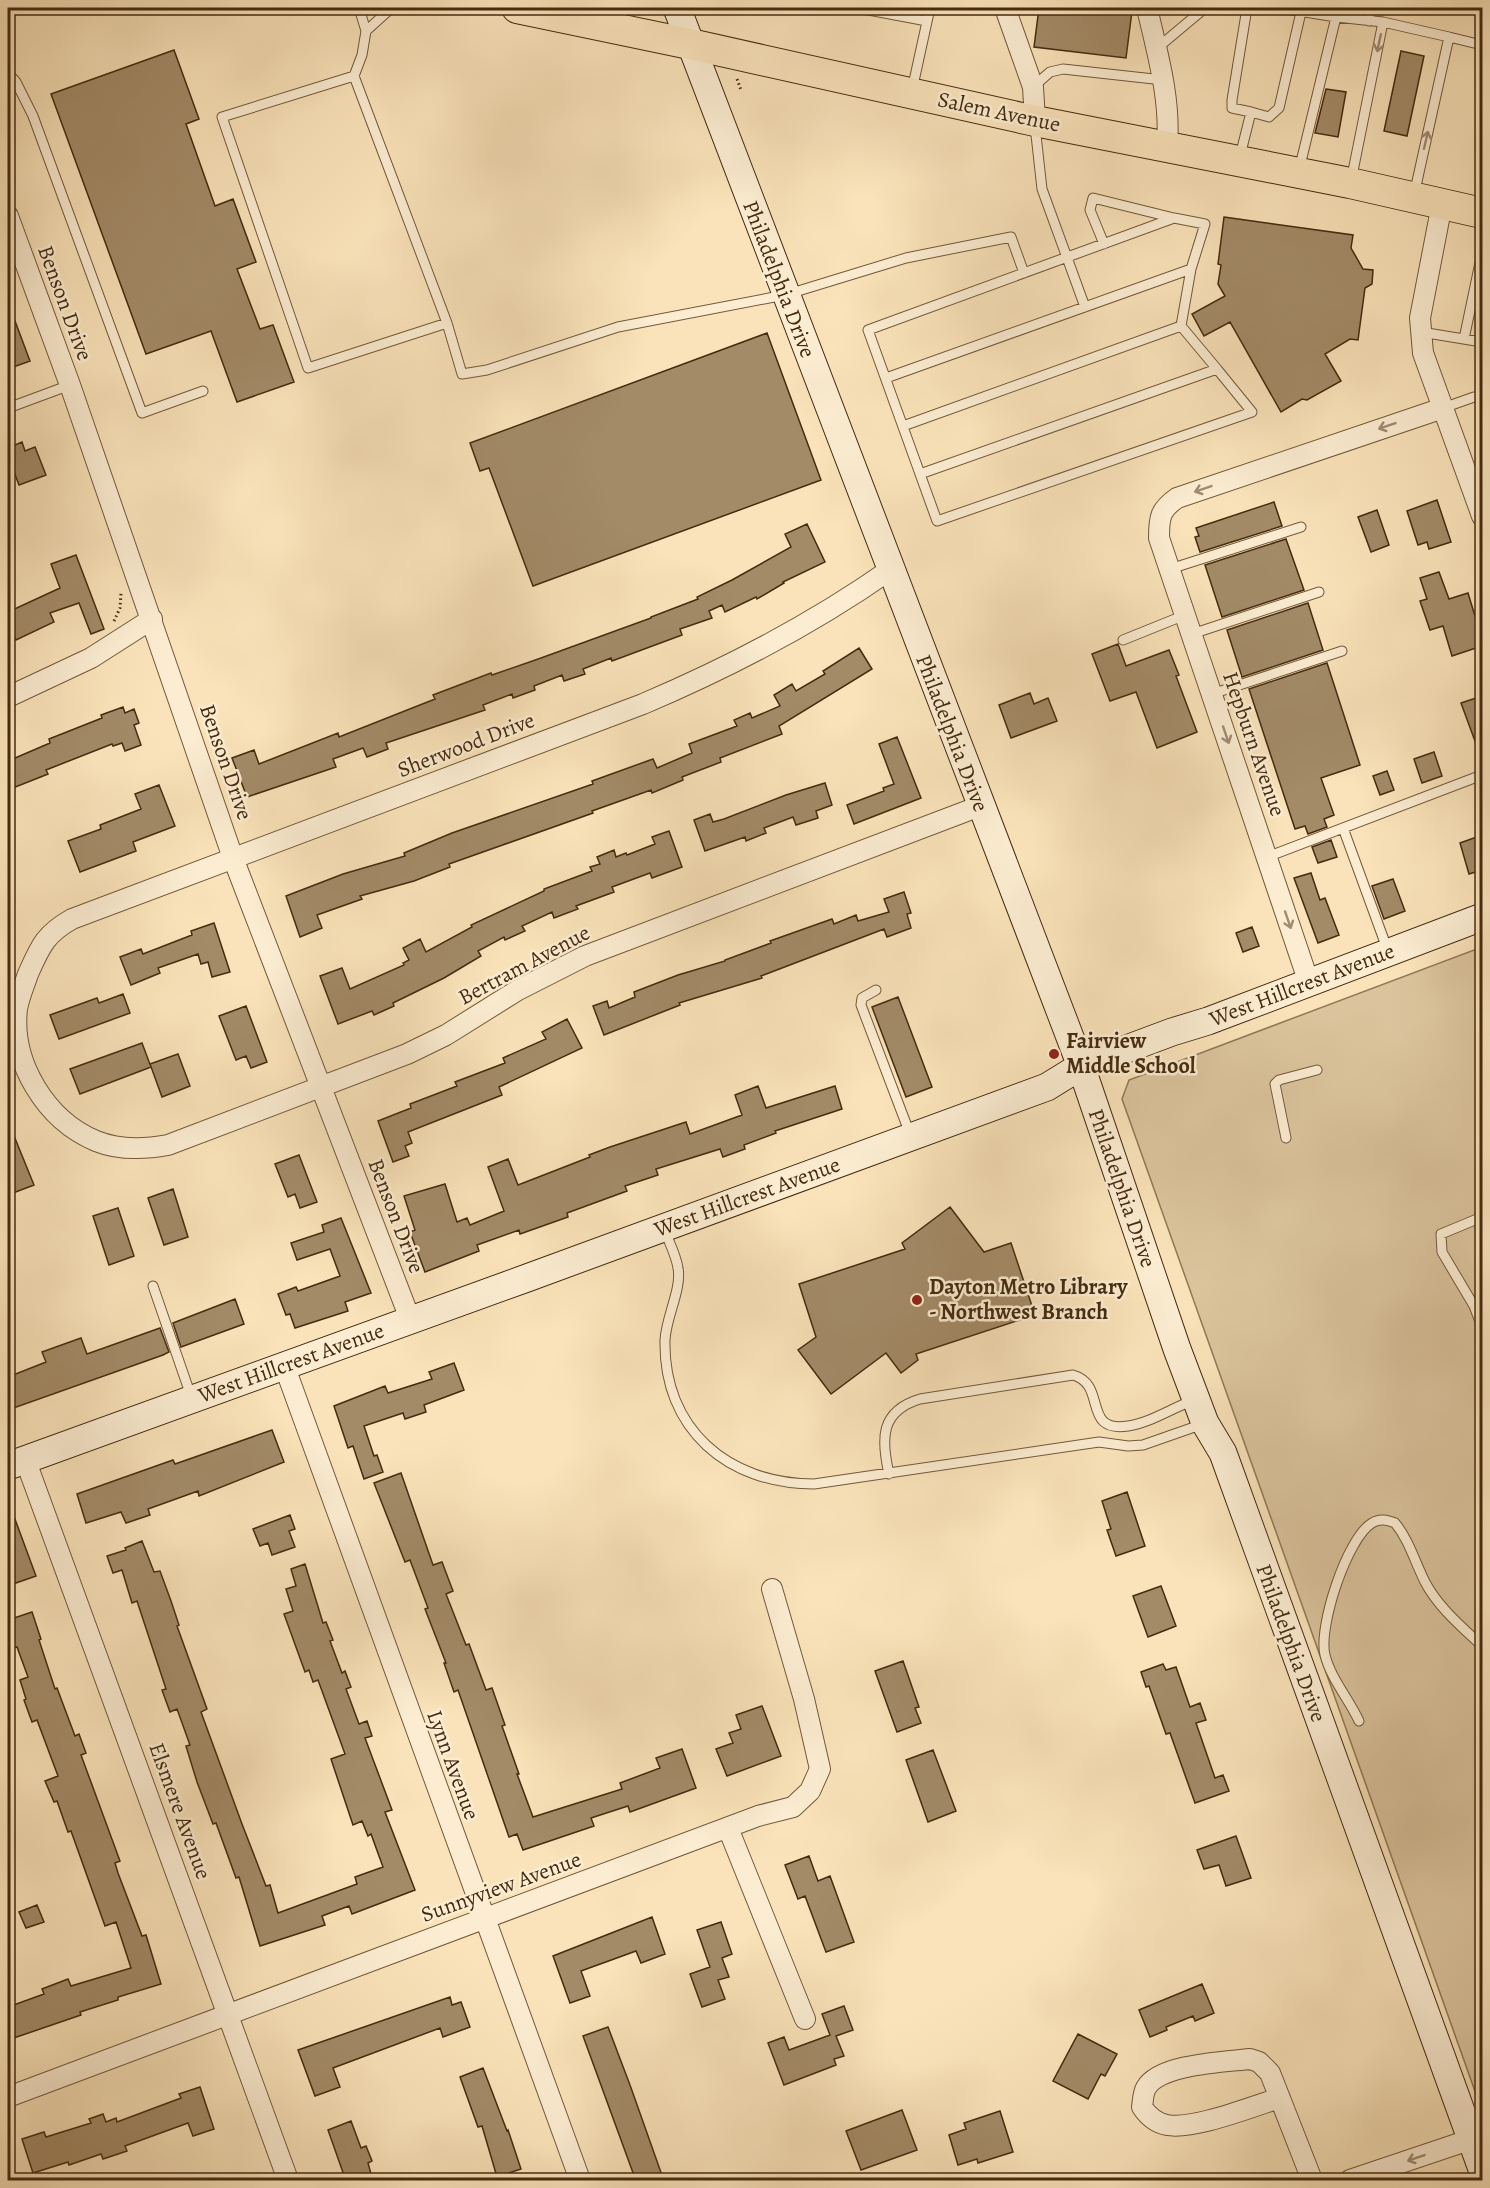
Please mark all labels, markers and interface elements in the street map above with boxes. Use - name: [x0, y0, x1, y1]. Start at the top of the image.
- one-way arrow: [1373, 33, 1384, 53]
- street label: Salem Avenue: [935, 84, 1063, 140]
- one-way arrow: [1421, 131, 1432, 150]
- street label: Philadelphia Drive: [735, 196, 823, 362]
- street label: Benson Drive: [30, 241, 100, 365]
- one-way arrow: [1378, 422, 1397, 433]
- one-way arrow: [1194, 485, 1213, 496]
- street label: Philadelphia Drive: [908, 650, 996, 816]
- street label: Hepburn Avenue: [1215, 668, 1293, 820]
- street label: Benson Drive: [192, 700, 260, 824]
- street label: Sherwood Drive: [393, 705, 539, 785]
- one-way arrow: [1221, 725, 1232, 744]
- one-way arrow: [1283, 910, 1294, 929]
- street label: Bertram Avenue: [453, 918, 595, 1012]
- street label: West Hillcrest Avenue: [1204, 936, 1399, 1034]
- place label: Fairview Middle School: [1066, 1026, 1196, 1081]
- marker: Fairview Middle School: [1047, 1047, 1061, 1061]
- street label: Philadelphia Drive: [1081, 1104, 1163, 1272]
- street label: West Hillcrest Avenue: [649, 1149, 844, 1245]
- street label: Benson Drive: [360, 1154, 432, 1278]
- place label: Dayton Metro Library - Northwest Branch: [929, 1272, 1128, 1327]
- marker: Dayton Metro Library - Northwest Branch: [910, 1293, 924, 1307]
- street label: West Hillcrest Avenue: [193, 1315, 388, 1411]
- street label: Philadelphia Drive: [1248, 1560, 1334, 1726]
- street label: Lynn Avenue: [419, 1706, 487, 1824]
- street label: Elsmere Avenue: [141, 1739, 219, 1883]
- street label: Sunnyview Avenue: [417, 1844, 585, 1930]
- one-way arrow: [1407, 2153, 1426, 2164]

